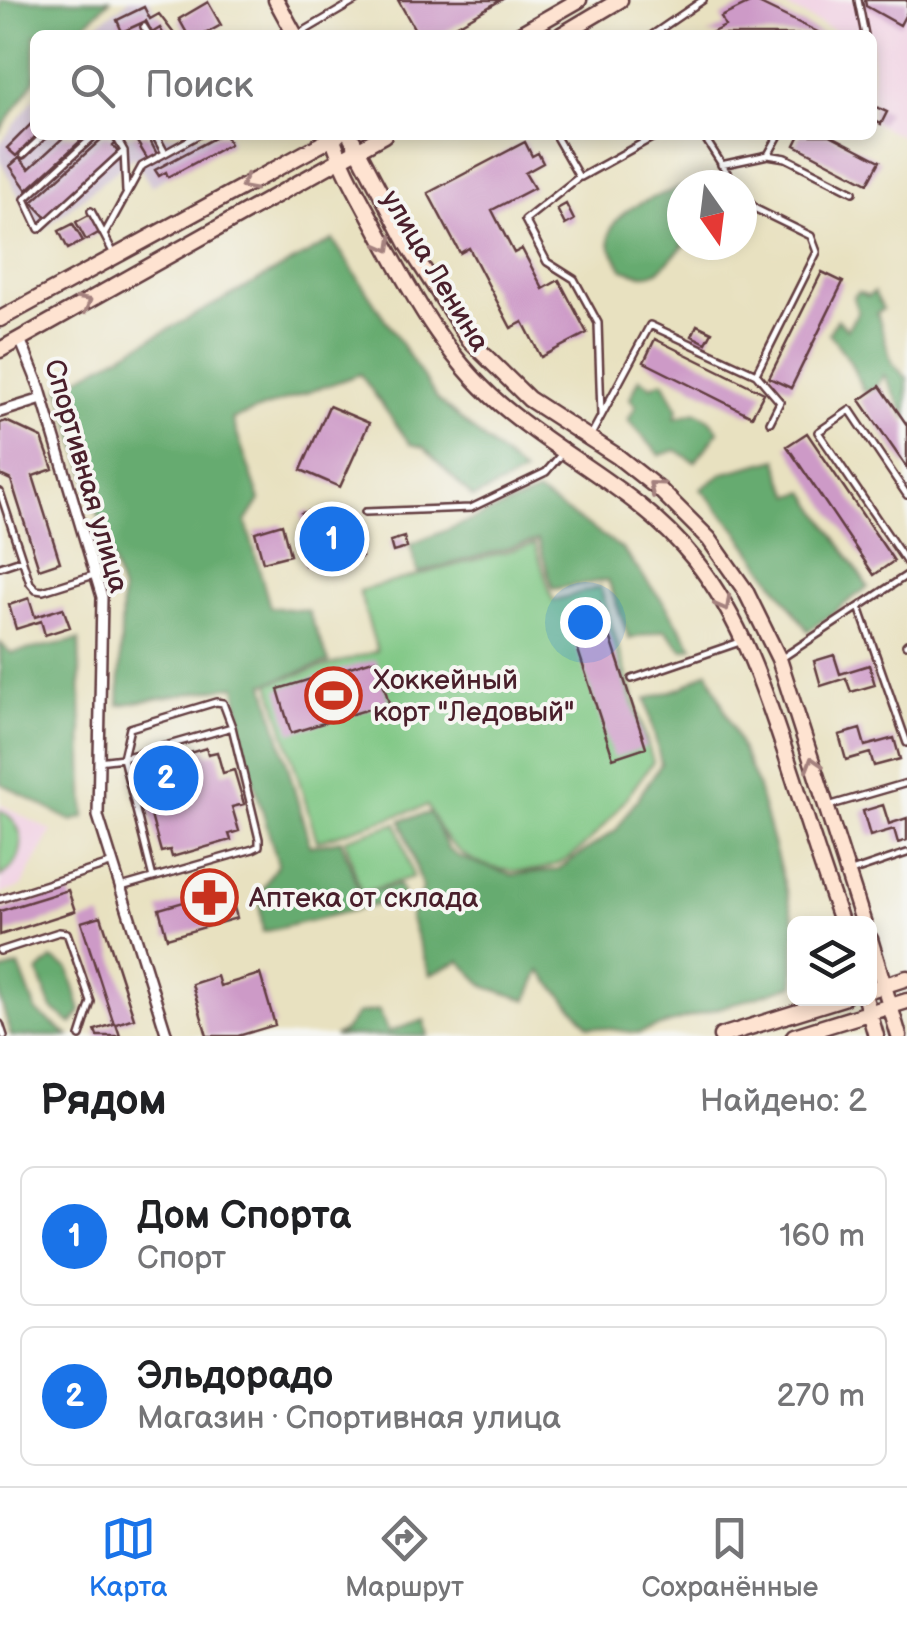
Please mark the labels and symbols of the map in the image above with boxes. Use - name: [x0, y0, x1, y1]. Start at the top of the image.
- north arrow: [667, 170, 757, 260]
- one-way arrow: [240, 172, 258, 192]
- street label: улица Ленина: [374, 184, 496, 358]
- one-way arrow: [373, 235, 393, 253]
- one-way arrow: [75, 295, 93, 315]
- street label: Спортивная улица: [37, 355, 135, 597]
- one-way arrow: [649, 480, 667, 498]
- pin: 1: [300, 502, 364, 576]
- one-way arrow: [712, 593, 731, 611]
- your location: [560, 597, 611, 648]
- place label: Хоккейный корт "Ледовый": [373, 664, 575, 729]
- sports icon: Хоккейный корт "Ледовый": [304, 666, 364, 726]
- pin: 2: [134, 740, 198, 816]
- one-way arrow: [805, 756, 825, 773]
- pharmacy icon: Аптека от склада: [180, 868, 240, 928]
- place label: Аптека от склада: [248, 882, 479, 915]

